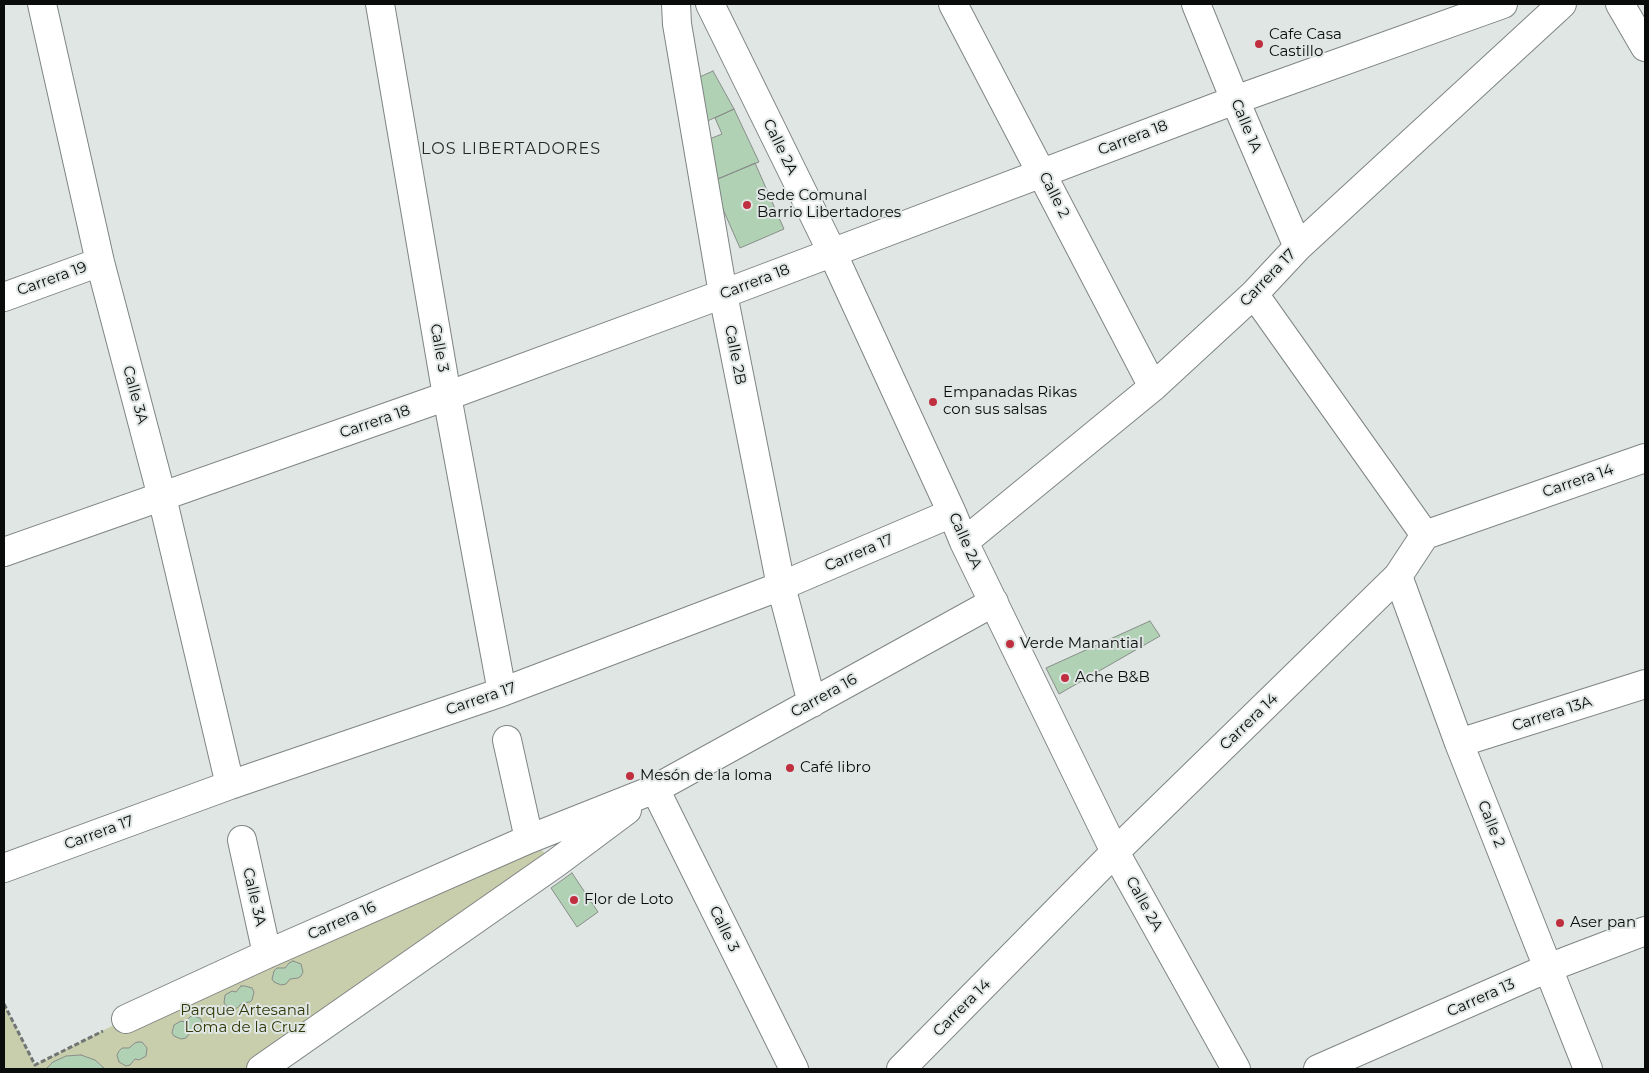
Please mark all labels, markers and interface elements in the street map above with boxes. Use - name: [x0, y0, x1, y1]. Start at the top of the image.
- place label: Cafe Casa Castillo: [1269, 26, 1342, 61]
- marker: Cafe Casa Castillo: [1253, 38, 1265, 50]
- street label: Calle 1A: [1227, 96, 1265, 156]
- street label: Calle 2A: [759, 116, 801, 178]
- street label: Carrera 18: [1096, 116, 1170, 160]
- district label: LOS LIBERTADORES: [419, 139, 603, 159]
- street label: Calle 2: [1035, 169, 1073, 221]
- place label: Sede Comunal Barrio Libertadores: [757, 187, 901, 222]
- marker: Sede Comunal Barrio Libertadores: [741, 199, 753, 211]
- street label: Carrera 17: [1236, 246, 1300, 310]
- street label: Carrera 19: [15, 258, 89, 300]
- street label: Carrera 18: [718, 260, 792, 304]
- street label: Calle 3: [426, 322, 452, 374]
- street label: Calle 2B: [720, 324, 750, 386]
- street label: Calle 3A: [119, 364, 151, 426]
- place label: Empanadas Rikas con sus salsas: [943, 384, 1077, 419]
- marker: Empanadas Rikas con sus salsas: [927, 396, 939, 408]
- street label: Carrera 18: [337, 402, 413, 442]
- street label: Carrera 14: [1540, 460, 1616, 502]
- street label: Calle 2A: [945, 510, 985, 572]
- street label: Carrera 17: [822, 531, 896, 575]
- place label: Verde Manantial: [1020, 635, 1143, 653]
- marker: Verde Manantial: [1004, 638, 1016, 650]
- place label: Ache B&B: [1075, 669, 1150, 687]
- street label: Carrera 16: [788, 670, 860, 722]
- marker: Ache B&B: [1059, 672, 1071, 684]
- street label: Carrera 17: [444, 679, 518, 719]
- street label: Carrera 14: [1216, 690, 1282, 754]
- street label: Carrera 13A: [1510, 693, 1594, 735]
- place label: Café libro: [800, 759, 871, 777]
- marker: Café libro: [784, 762, 796, 774]
- place label: Mesón de la loma: [640, 767, 772, 785]
- marker: Mesón de la loma: [624, 770, 636, 782]
- street label: Calle 2: [1473, 798, 1509, 850]
- street label: Carrera 17: [62, 812, 136, 854]
- street label: Calle 3A: [239, 866, 269, 928]
- street label: Calle 2A: [1122, 874, 1166, 934]
- place label: Flor de Loto: [584, 891, 673, 909]
- marker: Flor de Loto: [568, 894, 580, 906]
- street label: Carrera 16: [305, 898, 379, 944]
- street label: Calle 3: [705, 903, 743, 955]
- place label: Aser pan: [1570, 914, 1636, 932]
- marker: Aser pan: [1554, 917, 1566, 929]
- street label: Carrera 13: [1444, 975, 1518, 1021]
- street label: Carrera 14: [930, 976, 994, 1040]
- park label: Parque Artesanal Loma de la Cruz: [180, 1002, 310, 1037]

